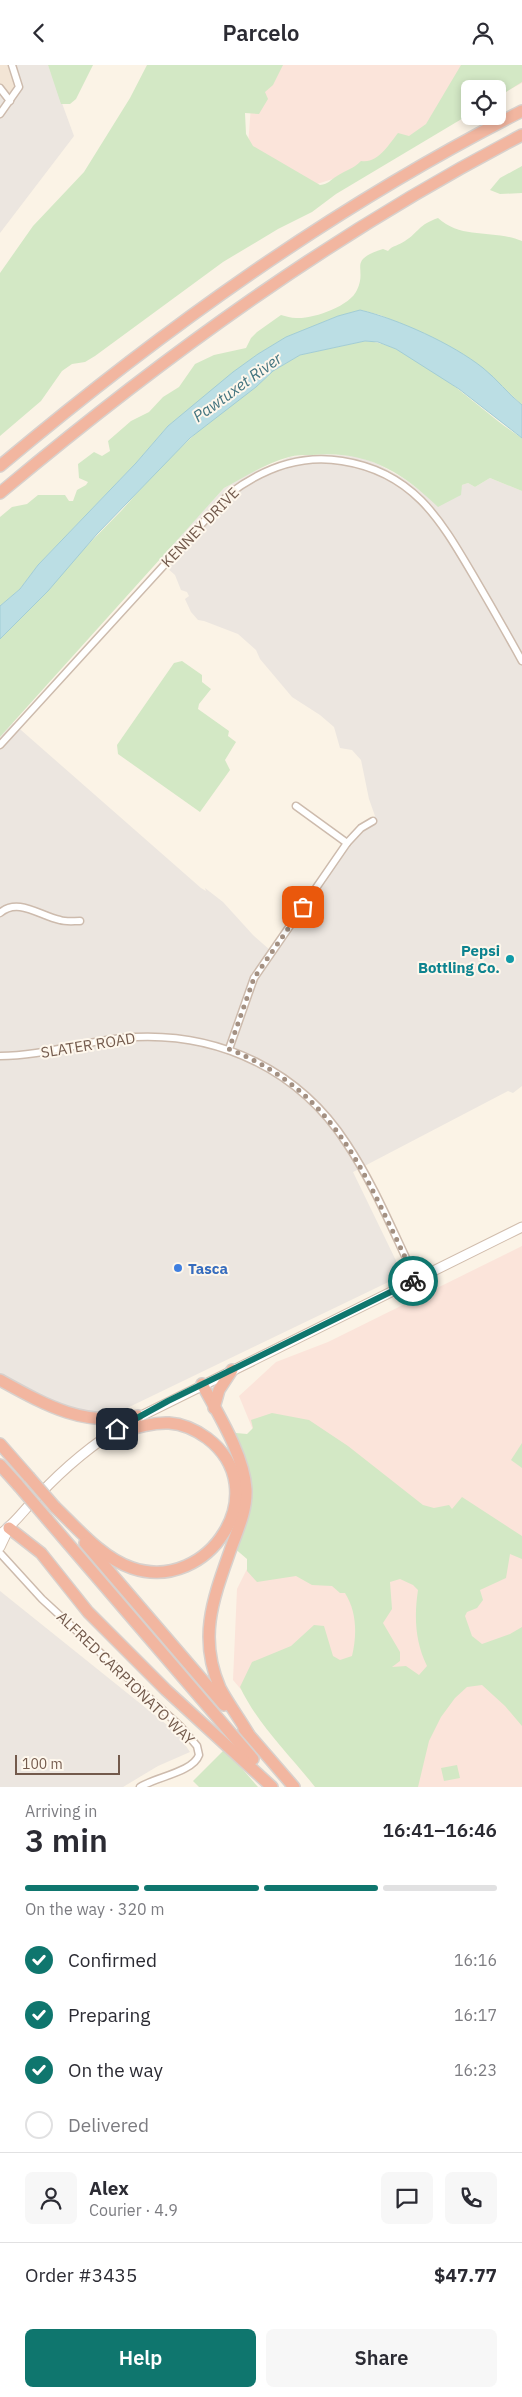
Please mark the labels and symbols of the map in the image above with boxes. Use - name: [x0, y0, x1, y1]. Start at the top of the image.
- water label: Pawtuxet River: [189, 347, 286, 426]
- street label: KENNEY DRIVE: [157, 483, 243, 571]
- pin: [282, 886, 324, 928]
- place label: Pepsi Bottling Co.: [418, 941, 500, 977]
- marker: Pepsi Bottling Co.: [504, 953, 516, 965]
- street label: SLATER ROAD: [40, 1028, 136, 1062]
- courier: [388, 1256, 438, 1306]
- place label: Tasca: [188, 1259, 229, 1278]
- marker: Tasca: [172, 1262, 184, 1274]
- pin: [96, 1408, 138, 1450]
- street label: ALFRED CARPIONATO WAY: [53, 1607, 199, 1749]
- scale bar: [15, 1752, 120, 1775]

